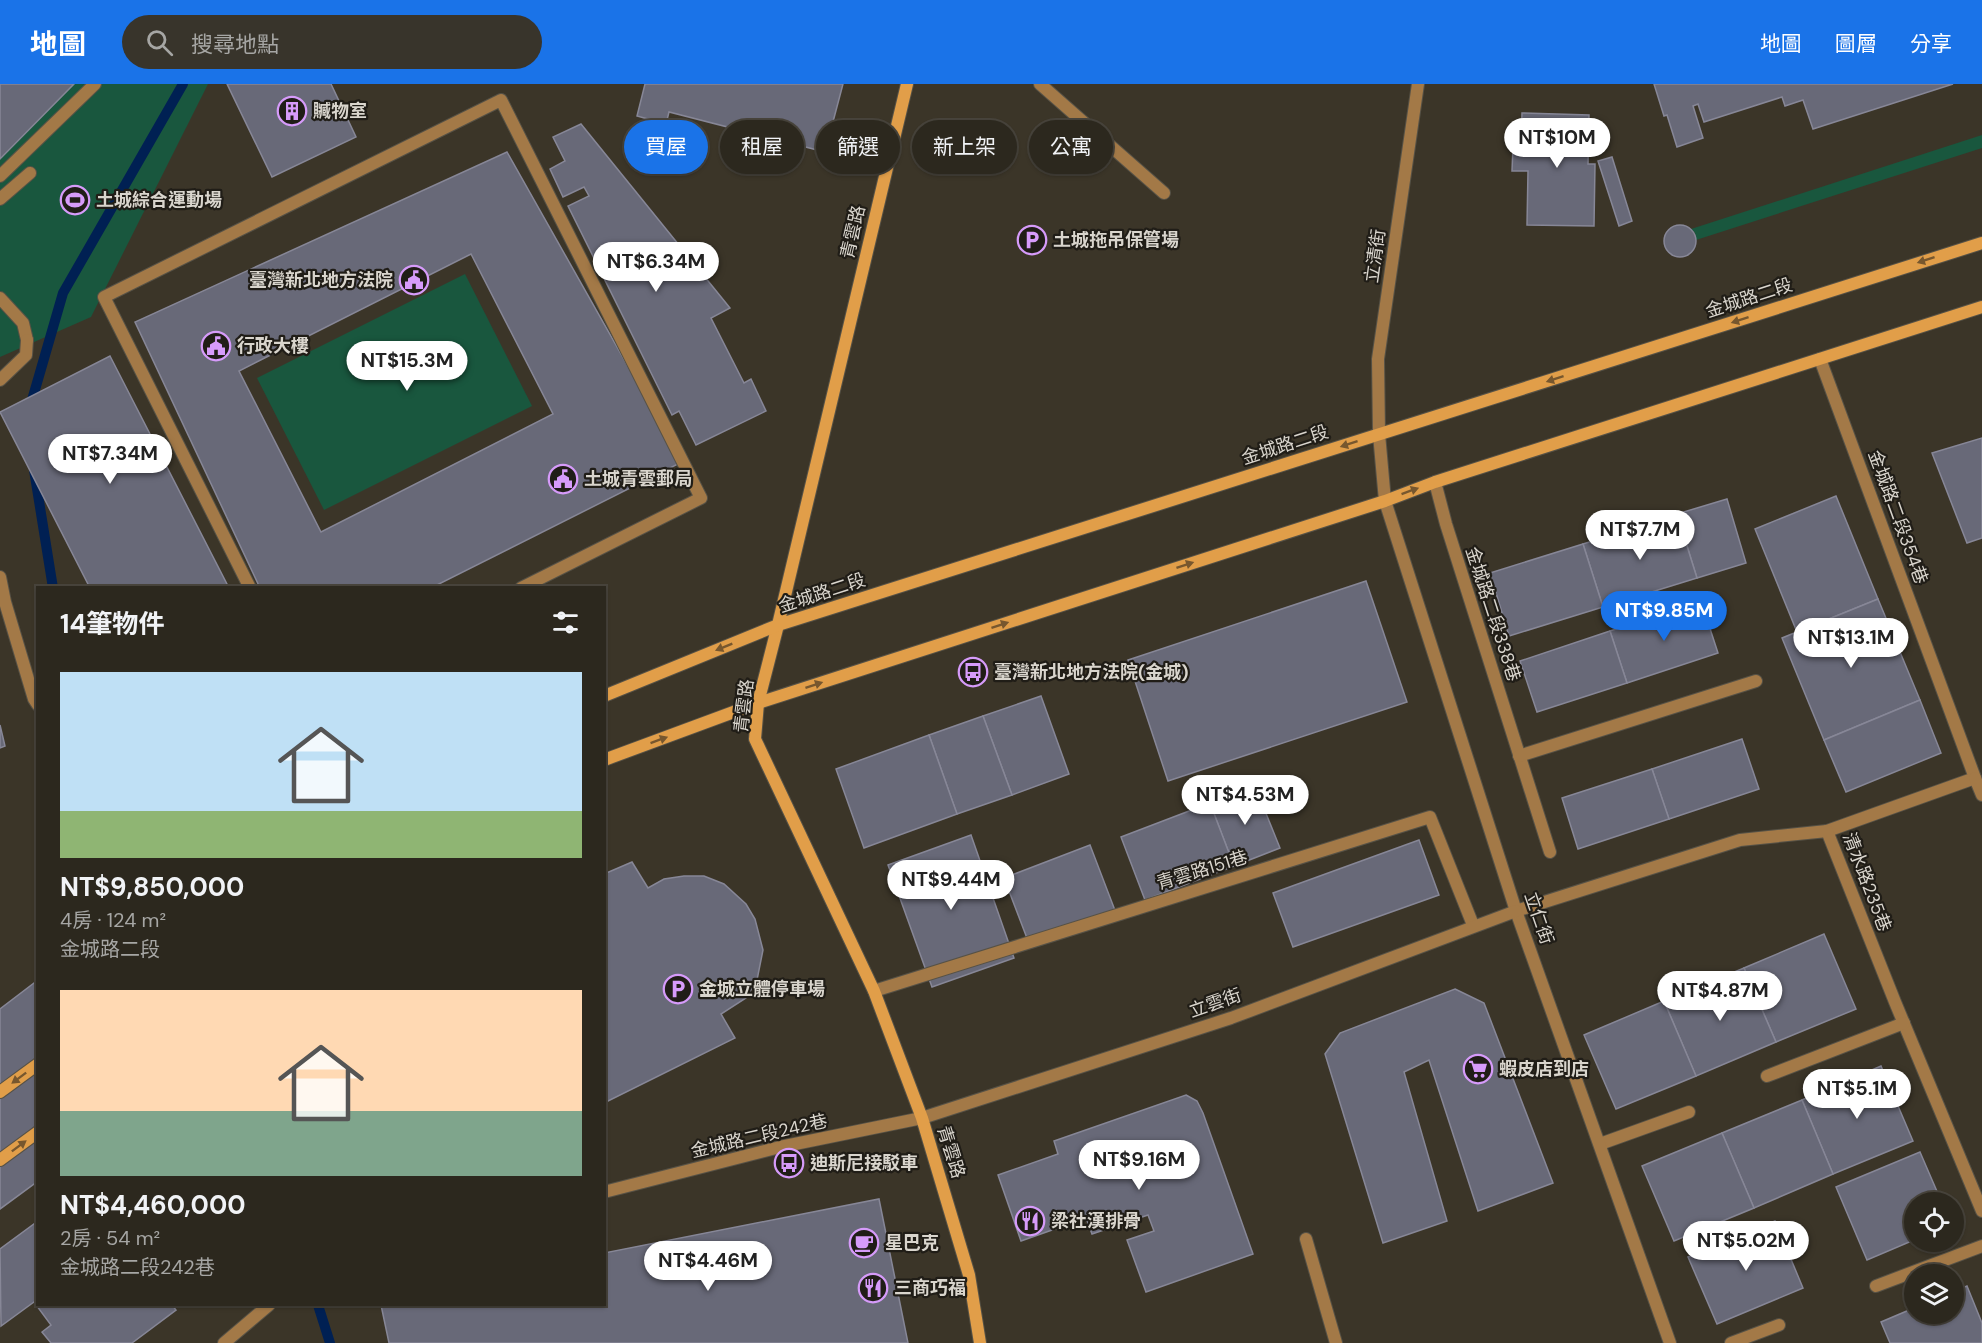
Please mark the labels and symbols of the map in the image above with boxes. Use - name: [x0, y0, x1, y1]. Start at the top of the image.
- building icon: 贓物室: [276, 95, 308, 127]
- place label: 贓物室: [313, 99, 367, 123]
- pin: NT$10M: [1508, 118, 1606, 169]
- sports icon: 土城綜合運動場: [59, 184, 91, 216]
- place label: 土城綜合運動場: [96, 188, 222, 212]
- street label: 青雲路: [835, 203, 871, 261]
- parking icon: 土城拖吊保管場: [1016, 224, 1048, 256]
- place label: 土城拖吊保管場: [1053, 228, 1179, 252]
- street label: 立清街: [1359, 228, 1391, 284]
- pin: NT$6.34M: [594, 242, 718, 293]
- one-way arrow: [1917, 256, 1935, 266]
- public building icon: 臺灣新北地方法院: [398, 264, 430, 296]
- place label: 臺灣新北地方法院: [249, 268, 393, 292]
- street label: 金城路二段: [1702, 273, 1796, 323]
- one-way arrow: [1731, 315, 1749, 325]
- public building icon: 行政大樓: [200, 330, 232, 362]
- place label: 行政大樓: [237, 334, 309, 358]
- pin: NT$15.3M: [345, 341, 469, 392]
- one-way arrow: [1546, 374, 1564, 384]
- street label: 金城路二段: [1238, 420, 1332, 470]
- pin: NT$7.34M: [48, 434, 172, 485]
- one-way arrow: [1340, 440, 1358, 449]
- street label: 金城路二段354巷: [1863, 447, 1933, 587]
- public building icon: 土城青雲郵局: [547, 463, 579, 495]
- place label: 土城青雲郵局: [584, 467, 692, 491]
- one-way arrow: [1401, 486, 1419, 496]
- pin: NT$7.7M: [1585, 510, 1695, 561]
- street label: 金城路二段338巷: [1460, 544, 1526, 684]
- one-way arrow: [1176, 560, 1194, 569]
- street label: 金城路二段: [775, 568, 869, 618]
- pin: NT$9.85M: [1602, 591, 1726, 642]
- pin: NT$13.1M: [1789, 618, 1913, 669]
- one-way arrow: [991, 620, 1009, 629]
- one-way arrow: [715, 643, 733, 652]
- bus stop icon: 臺灣新北地方法院(金城): [957, 656, 989, 688]
- place label: 臺灣新北地方法院(金城): [994, 660, 1189, 684]
- street label: 青雲路: [729, 678, 759, 734]
- one-way arrow: [805, 680, 823, 689]
- one-way arrow: [650, 734, 668, 744]
- pin: NT$4.53M: [1183, 775, 1307, 826]
- street label: 清水路235巷: [1837, 829, 1897, 935]
- street label: 青雲路151巷: [1153, 845, 1251, 895]
- pin: NT$9.44M: [889, 860, 1013, 911]
- street label: 立仁街: [1519, 889, 1559, 947]
- pin: NT$4.87M: [1658, 971, 1782, 1022]
- parking icon: 金城立體停車場: [662, 973, 694, 1005]
- place label: 金城立體停車場: [699, 977, 825, 1001]
- street label: 立雲街: [1186, 983, 1244, 1023]
- supermarket icon: 蝦皮店到店: [1462, 1053, 1494, 1085]
- place label: 蝦皮店到店: [1499, 1057, 1589, 1081]
- pin: NT$5.1M: [1802, 1069, 1912, 1120]
- one-way arrow: [11, 1072, 27, 1084]
- street label: 金城路二段242巷: [688, 1109, 830, 1163]
- street label: 青雲路: [932, 1123, 970, 1181]
- one-way arrow: [11, 1140, 26, 1152]
- pin: NT$9.16M: [1077, 1140, 1201, 1191]
- bus stop icon: 迪斯尼接駁車: [773, 1147, 805, 1179]
- place label: 迪斯尼接駁車: [810, 1151, 918, 1175]
- restaurant icon: 梁社漢排骨: [1014, 1205, 1046, 1237]
- place label: 梁社漢排骨: [1051, 1209, 1141, 1233]
- pin: NT$5.02M: [1684, 1221, 1808, 1272]
- cafe icon: 星巴克: [848, 1227, 880, 1259]
- place label: 星巴克: [885, 1231, 939, 1255]
- pin: NT$4.46M: [646, 1241, 770, 1292]
- restaurant icon: 三商巧福: [857, 1272, 889, 1304]
- place label: 三商巧福: [894, 1276, 966, 1300]

